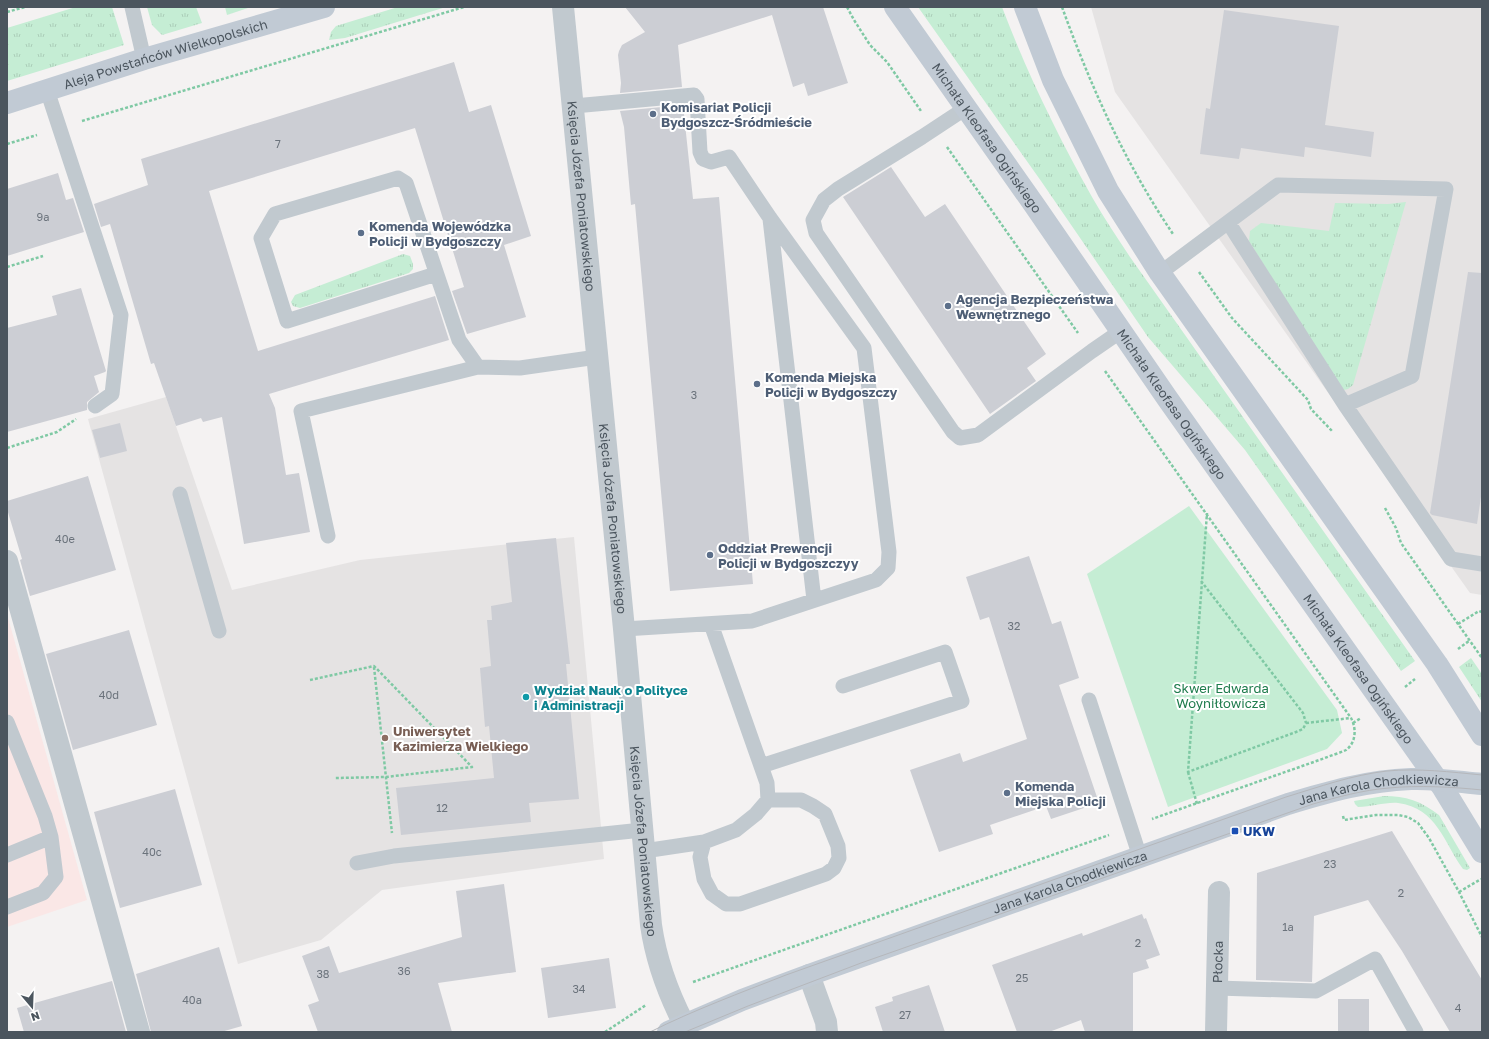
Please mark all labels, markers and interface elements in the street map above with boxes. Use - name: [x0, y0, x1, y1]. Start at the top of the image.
- street label: Aleja Powstańców Wielkopolskich: [62, 16, 269, 92]
- street label: Michała Kleofasa Ogińskiego: [929, 60, 1045, 216]
- place label: Komisariat Policji Bydgoszcz-Śródmieście: [661, 99, 812, 130]
- street label: Księcia Józefa Poniatowskiego: [564, 100, 599, 292]
- marker: Komisariat Policji Bydgoszcz-Śródmieście: [648, 109, 658, 119]
- house number: 7: [275, 137, 281, 150]
- house number: 9a: [37, 210, 49, 223]
- place label: Komenda Wojewódzka Policji w Bydgoszczy: [369, 218, 512, 249]
- marker: Komenda Wojewódzka Policji w Bydgoszczy: [356, 228, 366, 238]
- place label: Agencja Bezpieczeństwa Wewnętrznego: [956, 291, 1114, 322]
- marker: Agencja Bezpieczeństwa Wewnętrznego: [943, 301, 953, 311]
- street label: Michała Kleofasa Ogińskiego: [1114, 326, 1230, 482]
- place label: Komenda Miejska Policji w Bydgoszczy: [765, 369, 898, 400]
- marker: Komenda Miejska Policji w Bydgoszczy: [752, 379, 762, 389]
- house number: 3: [691, 388, 697, 401]
- street label: Księcia Józefa Poniatowskiego: [596, 422, 630, 615]
- house number: 40e: [55, 532, 75, 545]
- place label: Oddział Prewencji Policji w Bydgoszczyy: [718, 540, 859, 571]
- marker: Oddział Prewencji Policji w Bydgoszczyy: [705, 550, 715, 560]
- street label: Michała Kleofasa Ogińskiego: [1300, 591, 1417, 747]
- house number: 32: [1008, 619, 1020, 632]
- park label: Skwer Edwarda Woyniłłowicza: [1173, 680, 1269, 711]
- place label: Wydział Nauk o Polityce i Administracji: [534, 682, 688, 713]
- house number: 40d: [99, 688, 119, 701]
- marker: Wydział Nauk o Polityce i Administracji: [521, 692, 531, 702]
- place label: Uniwersytet Kazimierza Wielkiego: [393, 723, 529, 754]
- marker: Uniwersytet Kazimierza Wielkiego: [380, 733, 390, 743]
- street label: Księcia Józefa Poniatowskiego: [627, 745, 661, 938]
- street label: Jana Karola Chodkiewicza: [1296, 771, 1460, 808]
- place label: Komenda Miejska Policji: [1015, 778, 1106, 809]
- marker: Komenda Miejska Policji: [1002, 788, 1012, 798]
- house number: 12: [436, 801, 448, 814]
- place label: UKW: [1243, 823, 1275, 839]
- marker: UKW: [1230, 826, 1240, 836]
- house number: 40c: [142, 845, 162, 858]
- street label: Jana Karola Chodkiewicza: [990, 847, 1149, 917]
- house number: 23: [1324, 857, 1336, 870]
- house number: 2: [1398, 886, 1404, 899]
- house number: 1a: [1282, 920, 1294, 933]
- house number: 2: [1135, 936, 1141, 949]
- street label: Płocka: [1209, 941, 1226, 983]
- house number: 36: [397, 964, 411, 977]
- house number: 38: [316, 967, 330, 980]
- house number: 25: [1016, 971, 1028, 984]
- house number: 34: [572, 982, 586, 995]
- north arrow: [12, 987, 52, 1027]
- house number: 40a: [182, 993, 202, 1006]
- house number: 4: [1455, 1001, 1462, 1014]
- house number: 27: [899, 1008, 911, 1021]
- text: N: [29, 1009, 41, 1024]

